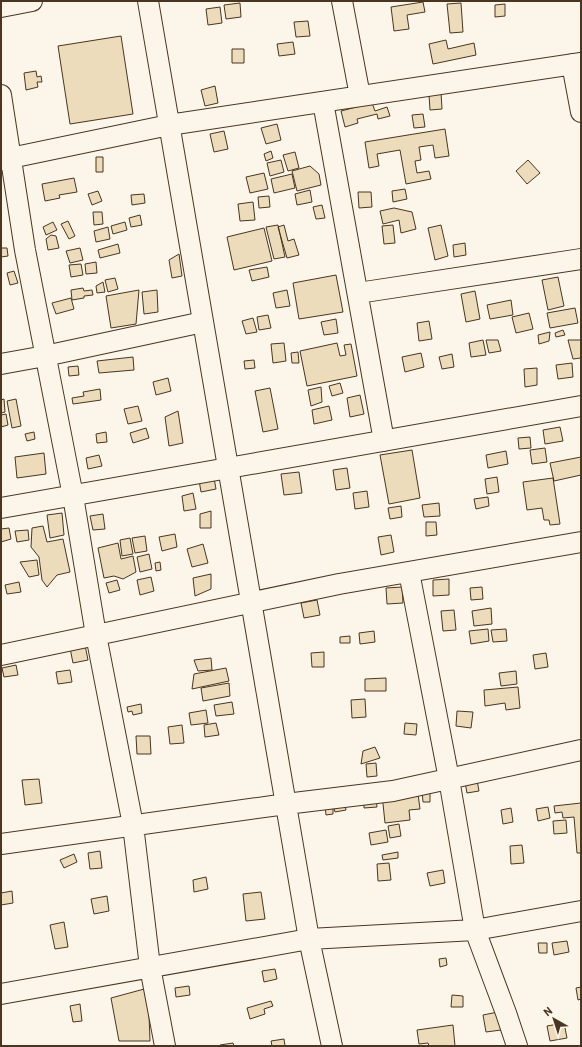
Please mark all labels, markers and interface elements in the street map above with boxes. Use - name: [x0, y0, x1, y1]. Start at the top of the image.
- north arrow: [534, 999, 574, 1039]
- text: N: [540, 1003, 554, 1018]

